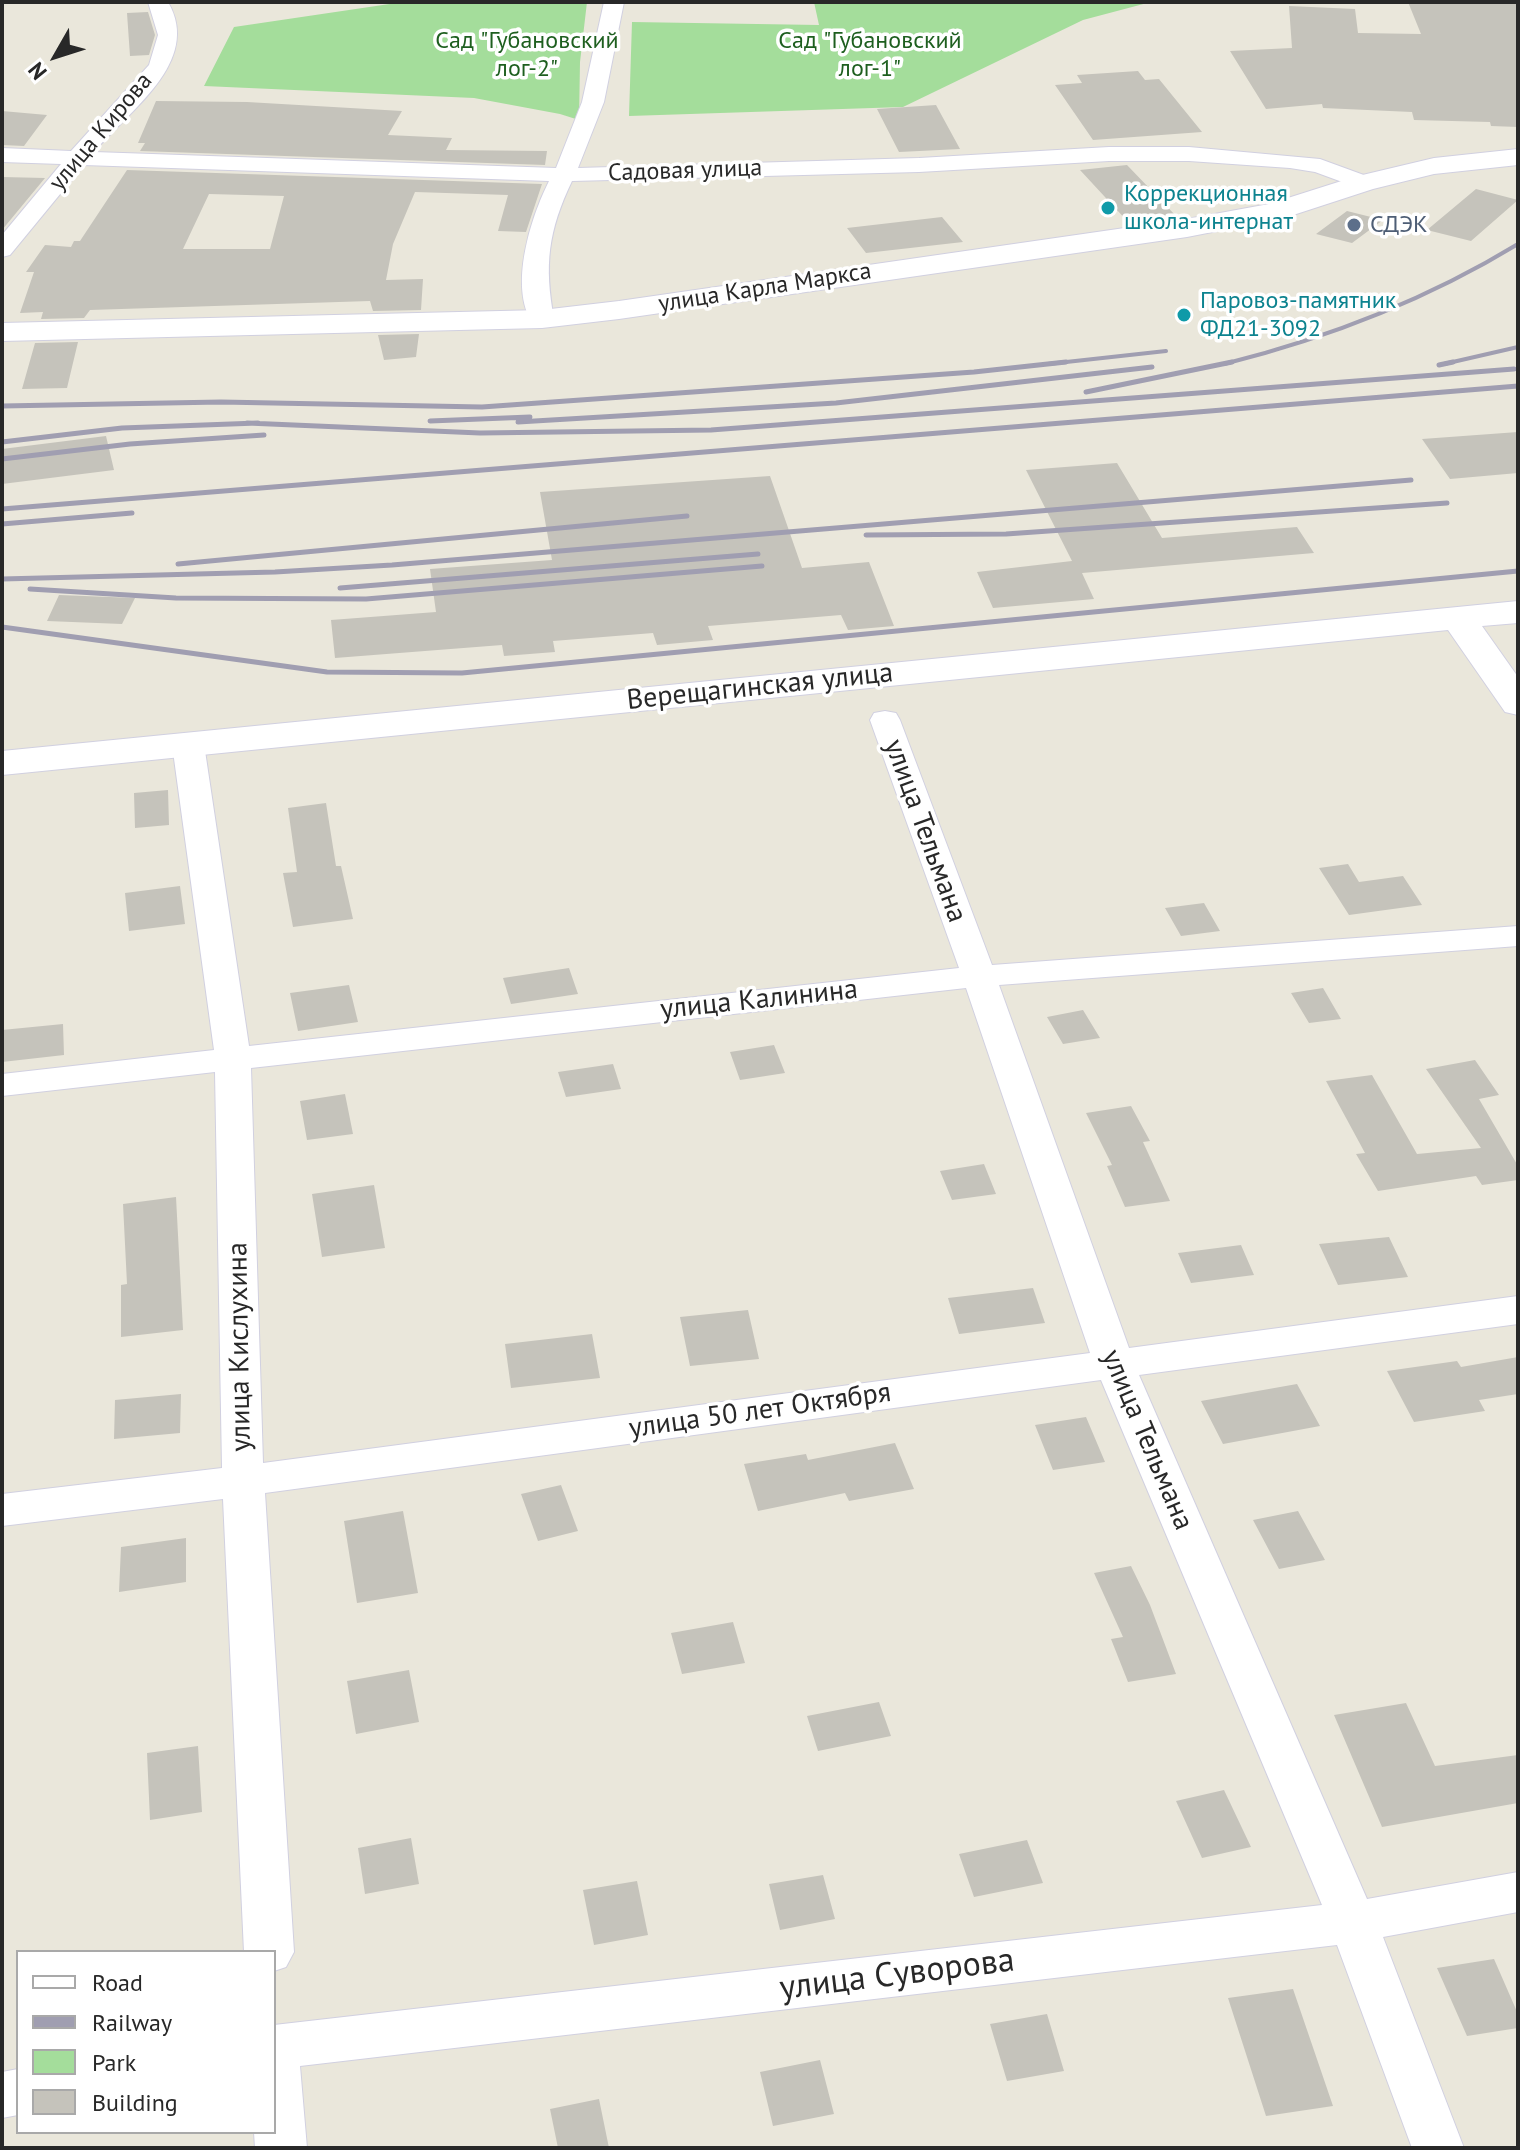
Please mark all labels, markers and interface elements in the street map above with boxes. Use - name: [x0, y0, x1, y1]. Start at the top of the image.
- north arrow: [16, 16, 96, 96]
- park label: Сад "Губановский лог-2": [435, 27, 619, 83]
- park label: Сад "Губановский лог-1": [778, 27, 962, 83]
- text: N: [22, 57, 53, 86]
- street label: улица Кирова: [43, 67, 159, 197]
- street label: Садовая улица: [607, 154, 763, 188]
- place label: Коррекционная школа-интернат: [1124, 180, 1293, 236]
- marker: Коррекционная школа-интернат: [1099, 199, 1117, 217]
- place label: СДЭК: [1370, 211, 1428, 239]
- marker: СДЭК: [1345, 216, 1363, 234]
- street label: улица Карла Маркса: [657, 257, 873, 319]
- place label: Паровоз-памятник ФД21-3092: [1200, 287, 1396, 343]
- marker: Паровоз-памятник ФД21-3092: [1175, 306, 1193, 324]
- street label: Верещагинская улица: [625, 656, 895, 718]
- street label: улица Тельмана: [876, 735, 974, 927]
- street label: улица Калинина: [659, 973, 859, 1027]
- street label: улица Кислухина: [221, 1242, 259, 1452]
- street label: улица Тельмана: [1094, 1345, 1200, 1535]
- street label: улица 50 лет Октября: [627, 1376, 893, 1446]
- street label: улица Суворова: [777, 1940, 1017, 2010]
- legend: [16, 1950, 276, 2134]
- text: Road: [92, 1967, 143, 1998]
- text: Railway: [92, 2007, 172, 2038]
- text: Park: [92, 2047, 136, 2078]
- text: Building: [92, 2087, 178, 2118]

